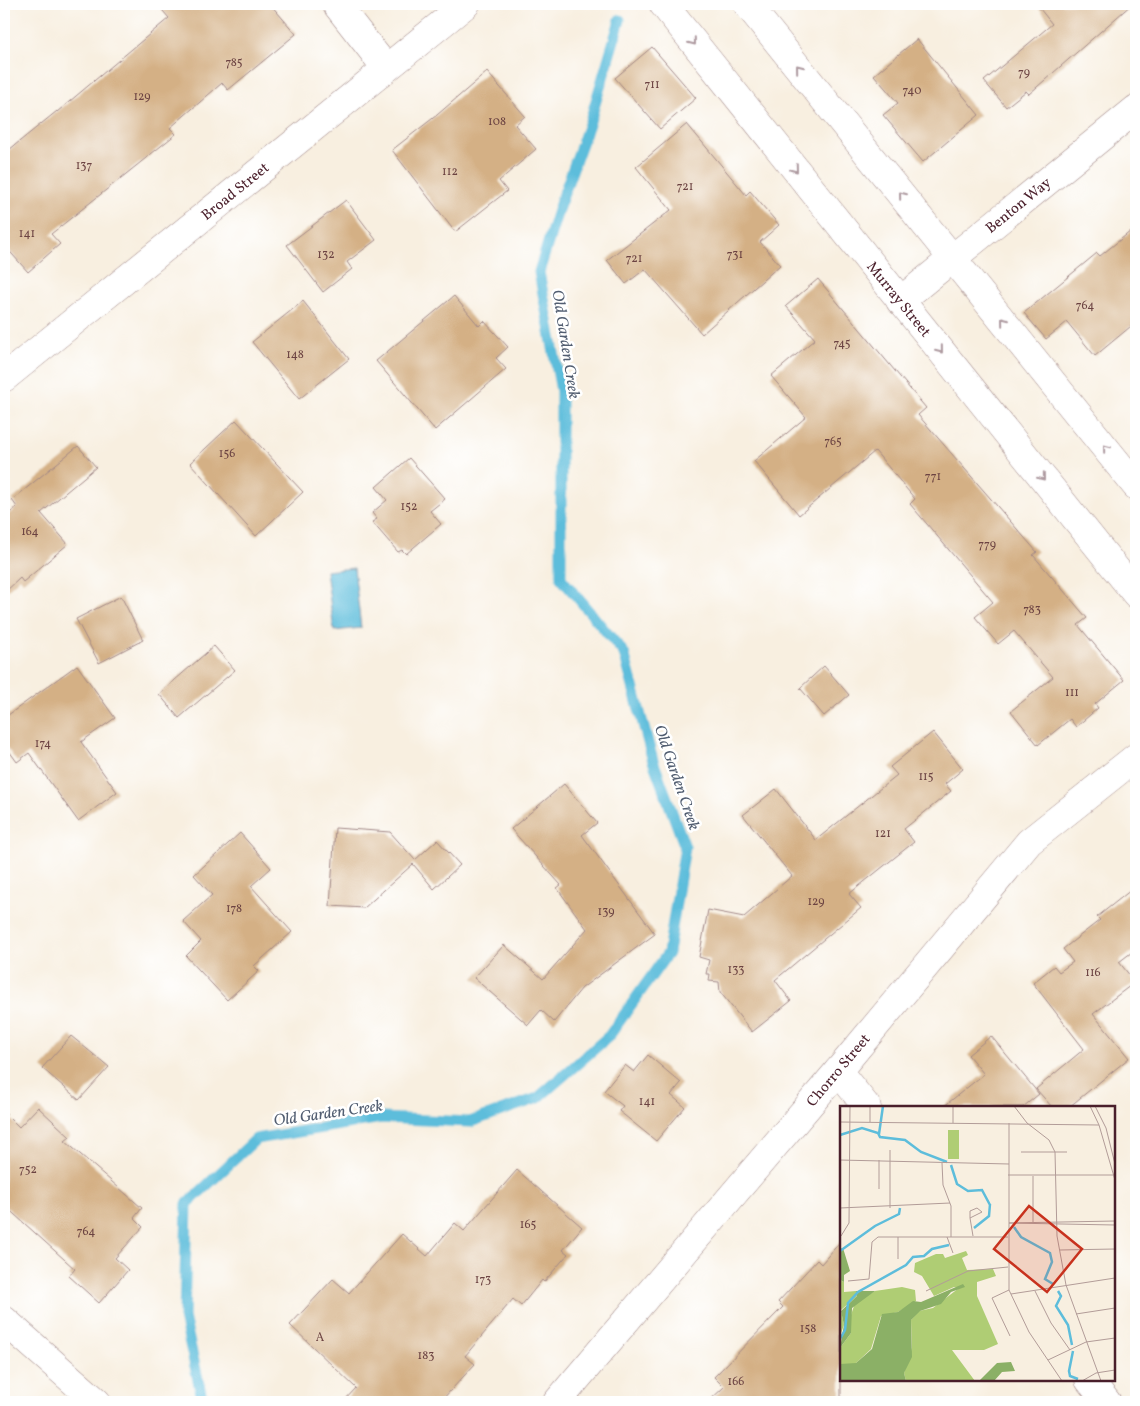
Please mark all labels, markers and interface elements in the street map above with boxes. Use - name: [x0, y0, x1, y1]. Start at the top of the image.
- one-way arrow: [688, 36, 696, 45]
- house number: 785: [225, 55, 243, 71]
- one-way arrow: [796, 65, 805, 74]
- house number: 79: [1018, 65, 1030, 81]
- house number: 711: [644, 77, 660, 93]
- house number: 740: [903, 83, 921, 99]
- house number: 129: [133, 89, 151, 105]
- house number: 108: [488, 114, 506, 130]
- house number: 137: [76, 158, 92, 174]
- street label: Broad Street: [198, 158, 274, 226]
- one-way arrow: [789, 163, 797, 172]
- house number: 112: [442, 164, 458, 180]
- street label: Benton Way: [982, 173, 1056, 239]
- house number: 721: [677, 179, 693, 195]
- one-way arrow: [898, 191, 907, 200]
- house number: 141: [19, 226, 35, 242]
- house number: 132: [317, 247, 335, 263]
- house number: 731: [727, 247, 743, 263]
- house number: 721: [626, 251, 642, 267]
- street label: Murray Street: [861, 258, 935, 342]
- water label: Old Garden Creek: [546, 288, 585, 401]
- house number: 764: [1076, 298, 1094, 314]
- one-way arrow: [1001, 318, 1009, 327]
- house number: 745: [833, 336, 851, 352]
- one-way arrow: [934, 345, 943, 354]
- house number: 148: [286, 347, 304, 363]
- house number: 765: [824, 434, 842, 450]
- one-way arrow: [1102, 444, 1111, 453]
- house number: 156: [219, 446, 235, 462]
- house number: 771: [925, 469, 941, 485]
- one-way arrow: [1036, 471, 1044, 480]
- house number: 152: [401, 499, 417, 515]
- house number: 164: [21, 524, 39, 540]
- house number: 779: [978, 537, 996, 553]
- house number: 783: [1023, 602, 1041, 618]
- house number: 111: [1065, 685, 1079, 701]
- water label: Old Garden Creek: [648, 722, 705, 834]
- house number: 174: [35, 736, 51, 752]
- house number: 115: [918, 769, 934, 785]
- house number: 121: [875, 826, 891, 842]
- house number: 129: [807, 894, 825, 910]
- house number: 178: [226, 901, 242, 917]
- house number: 139: [598, 904, 614, 920]
- house number: 133: [728, 962, 744, 978]
- house number: 116: [1085, 965, 1101, 981]
- street label: Chorro Street: [802, 1030, 876, 1112]
- house number: 141: [639, 1094, 655, 1110]
- water label: Old Garden Creek: [272, 1095, 385, 1133]
- inset map: [840, 1106, 1115, 1381]
- house number: 752: [19, 1162, 37, 1178]
- house number: 165: [520, 1217, 536, 1233]
- house number: 764: [77, 1224, 95, 1240]
- house number: 173: [475, 1272, 491, 1288]
- house number: 158: [800, 1321, 816, 1337]
- house number: A: [316, 1330, 325, 1346]
- house number: 183: [418, 1348, 434, 1364]
- house number: 166: [728, 1374, 744, 1390]

